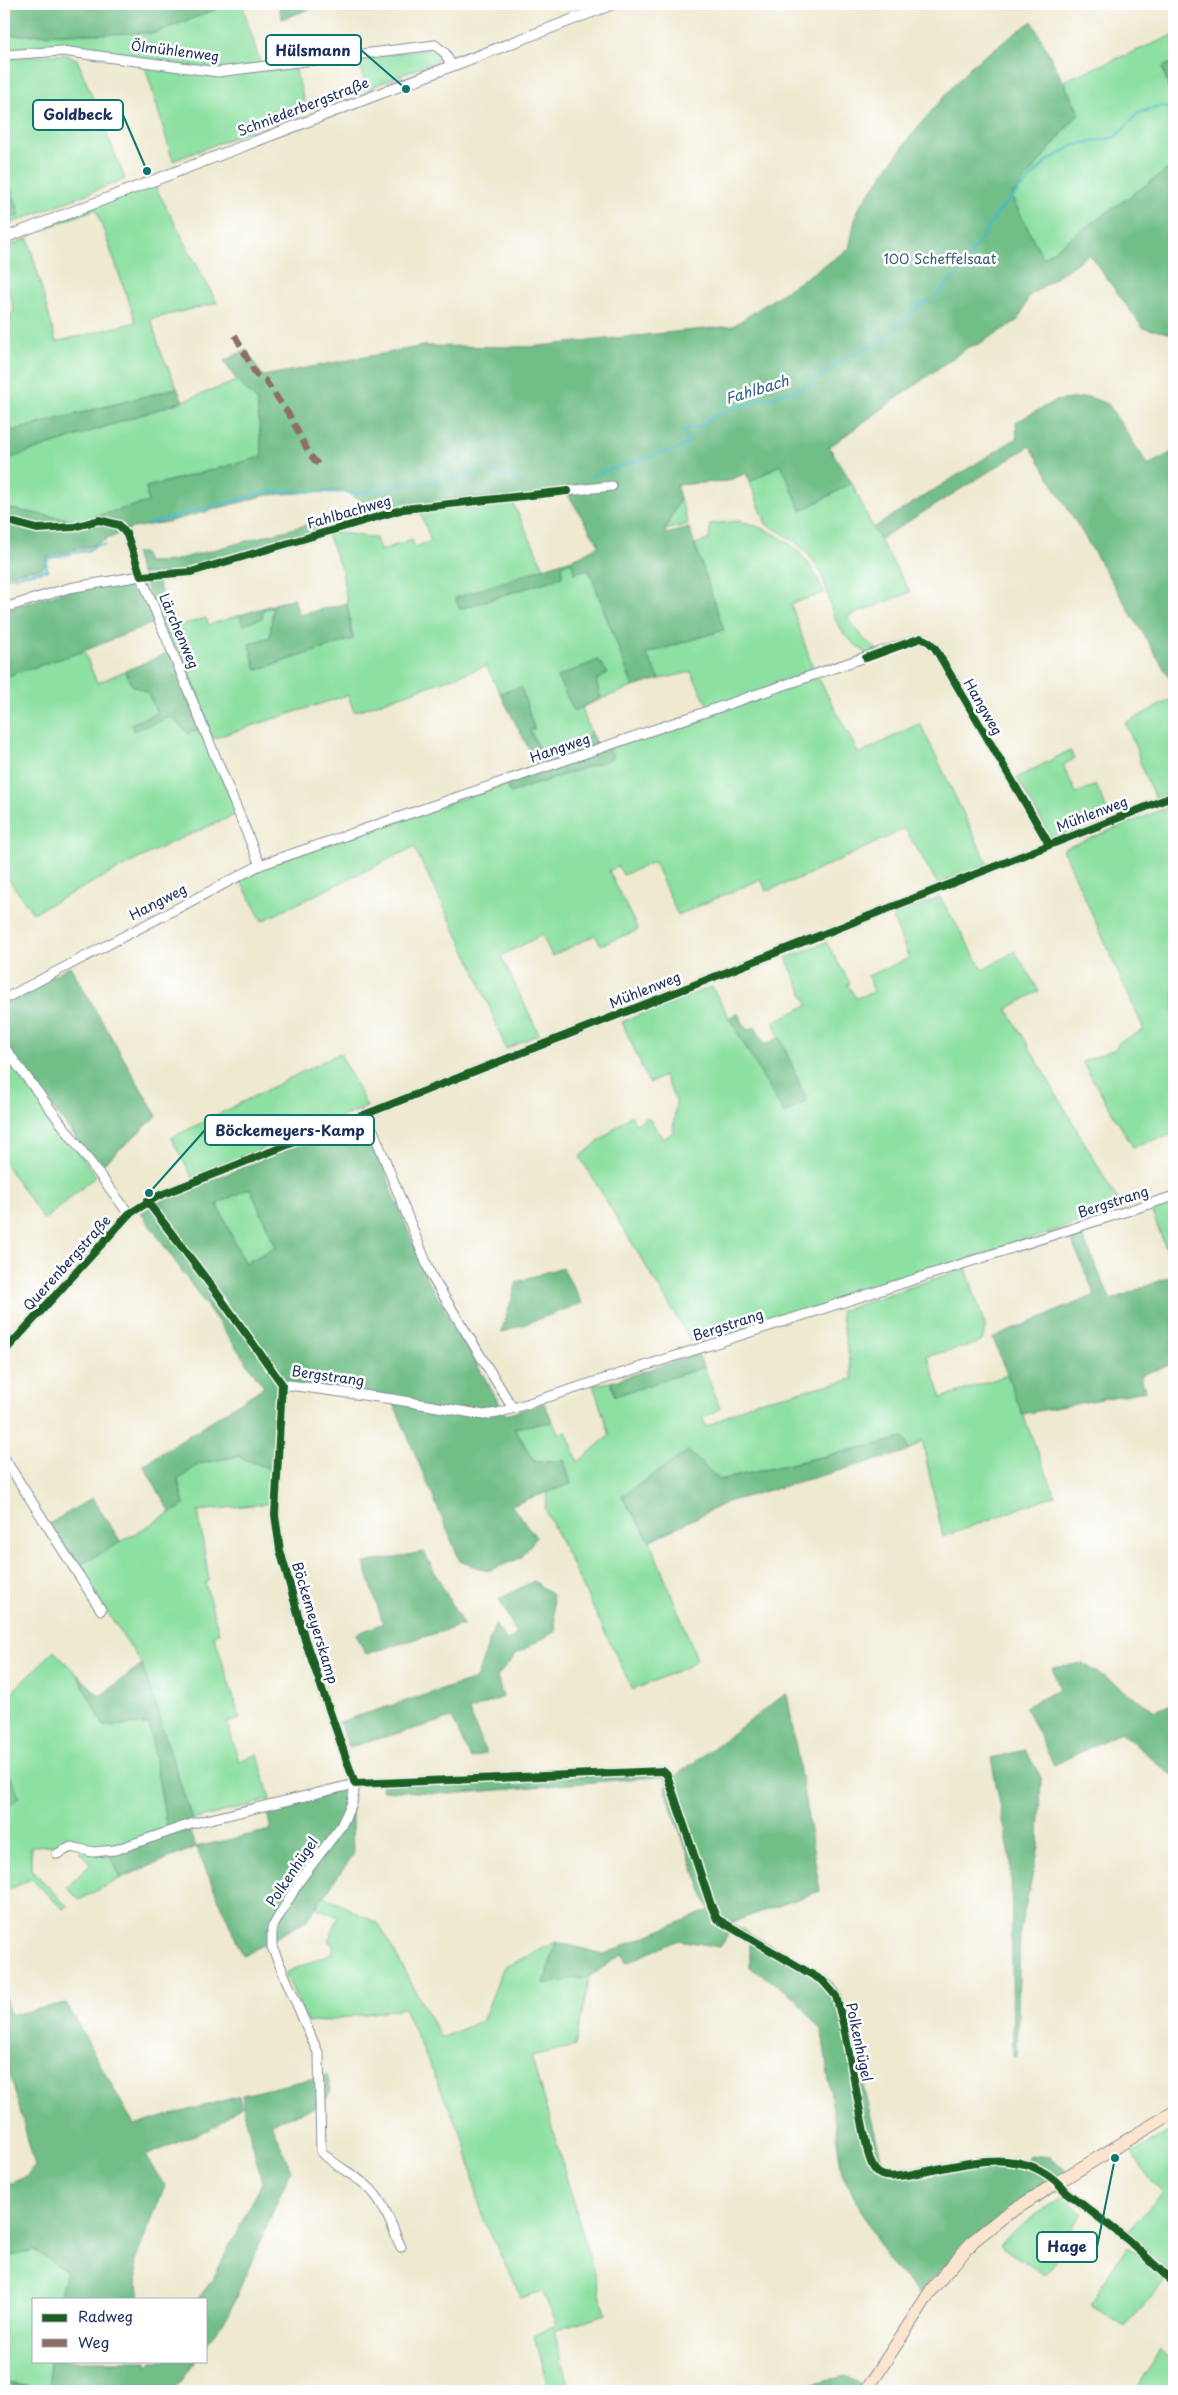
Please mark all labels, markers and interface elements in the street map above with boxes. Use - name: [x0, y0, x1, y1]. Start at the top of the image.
- street label: Ölmühlenweg: [130, 35, 221, 66]
- callout: Hülsmann: [266, 35, 361, 65]
- text: Hülsmann: [276, 38, 350, 61]
- street label: Schniederbergstraße: [234, 72, 372, 141]
- callout: Goldbeck: [33, 100, 123, 130]
- text: Goldbeck: [43, 102, 113, 125]
- park label: 100 Scheffelsaat: [884, 248, 997, 269]
- water label: Fahlbach: [722, 368, 791, 409]
- street label: Fahlbachweg: [304, 489, 393, 534]
- street label: Lärchenweg: [154, 590, 205, 672]
- street label: Hangweg: [959, 674, 1008, 739]
- street label: Hangweg: [527, 727, 593, 768]
- street label: Mühlenweg: [1053, 790, 1131, 837]
- street label: Hangweg: [125, 878, 190, 925]
- street label: Mühlenweg: [606, 966, 684, 1013]
- callout: Böckemeyers-Kamp: [205, 1115, 374, 1145]
- text: Böckemeyers-Kamp: [215, 1118, 365, 1141]
- street label: Bergstrang: [1075, 1180, 1151, 1223]
- street label: Querenbergstraße: [18, 1210, 115, 1315]
- street label: Bergstrang: [690, 1303, 766, 1346]
- street label: Bergstrang: [290, 1360, 366, 1391]
- street label: Böckemeyerskamp: [287, 1559, 344, 1687]
- street label: Polkenhügel: [260, 1833, 323, 1911]
- street label: Polkenhügel: [841, 2000, 878, 2083]
- callout: Hage: [1037, 2232, 1097, 2262]
- text: Hage: [1047, 2234, 1087, 2257]
- legend: [32, 2298, 208, 2362]
- text: Radweg: [78, 2304, 133, 2327]
- text: Weg: [78, 2330, 109, 2353]

